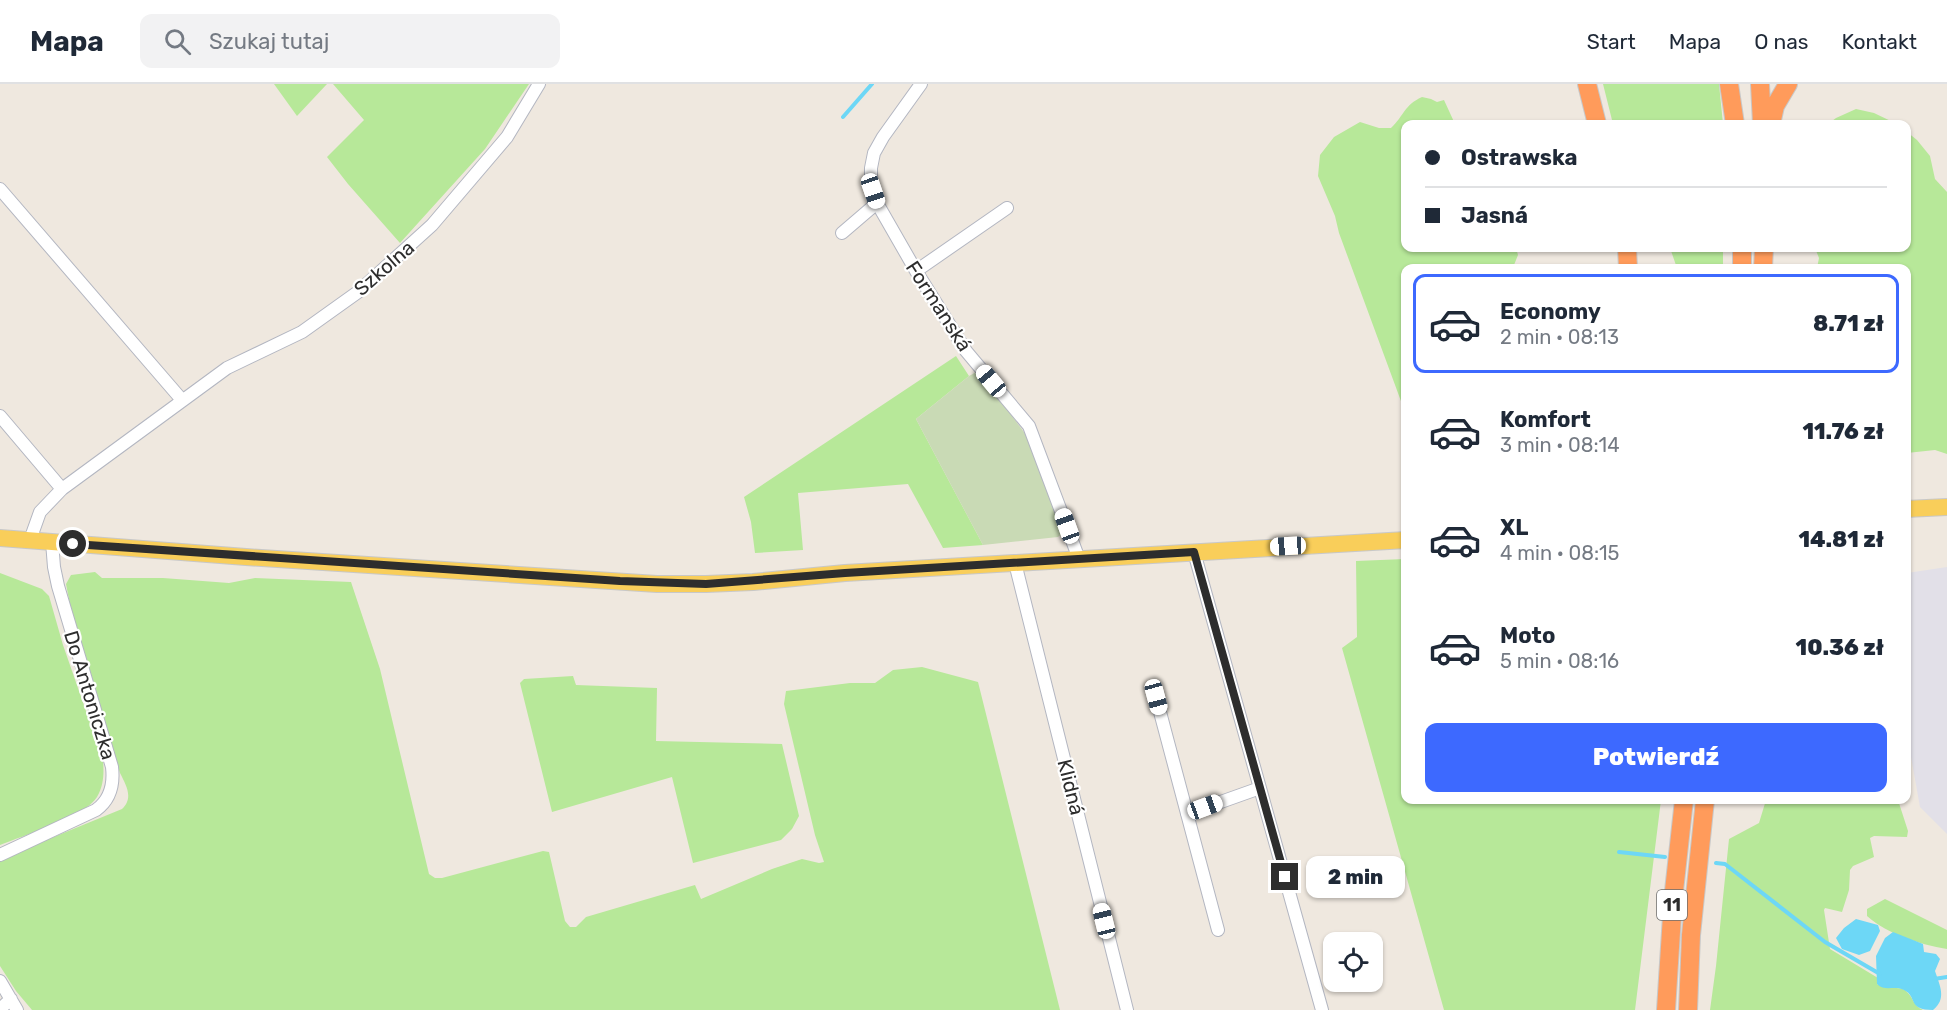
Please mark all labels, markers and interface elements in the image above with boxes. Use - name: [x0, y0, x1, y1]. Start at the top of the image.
- search box: [140, 14, 560, 68]
- text: Mapa: [30, 25, 104, 58]
- icon: search: [161, 25, 194, 58]
- text: Szukaj tutaj: [209, 28, 329, 55]
- text: Start: [1587, 29, 1636, 54]
- text: Mapa: [1669, 29, 1721, 54]
- text: O nas: [1754, 29, 1809, 54]
- text: Kontakt: [1842, 29, 1917, 54]
- text: Ostrawska: [1461, 144, 1578, 171]
- car: [859, 171, 887, 211]
- text: Jasná: [1461, 202, 1528, 229]
- street label: Szkolna: [349, 235, 419, 301]
- street label: Formanská: [901, 256, 977, 356]
- icon: car: [1428, 297, 1482, 351]
- text: Economy: [1500, 298, 1601, 325]
- text: 8.71 zł: [1813, 310, 1884, 337]
- text: 2 min · 08:13: [1500, 325, 1619, 349]
- car: [973, 361, 1009, 401]
- icon: car: [1428, 405, 1482, 459]
- text: Komfort: [1500, 406, 1591, 433]
- text: 11.76 zł: [1802, 418, 1884, 445]
- text: 3 min · 08:14: [1500, 433, 1620, 457]
- car: [1052, 506, 1082, 546]
- icon: car: [1428, 513, 1482, 567]
- text: XL: [1500, 514, 1528, 541]
- text: 14.81 zł: [1798, 526, 1884, 553]
- route start: [59, 530, 86, 557]
- car: [1270, 536, 1306, 556]
- text: 4 min · 08:15: [1500, 541, 1619, 565]
- icon: car: [1428, 621, 1482, 675]
- text: Moto: [1500, 622, 1555, 649]
- street label: Do Antoniczka: [59, 628, 121, 762]
- text: 10.36 zł: [1796, 634, 1884, 661]
- text: 5 min · 08:16: [1500, 649, 1619, 673]
- car: [1143, 677, 1169, 717]
- button: Potwierdź: [1425, 723, 1887, 792]
- street label: Klidná: [1052, 757, 1090, 817]
- car: [1185, 792, 1225, 822]
- callout: 2 min: [1306, 856, 1405, 898]
- route end: [1271, 863, 1298, 890]
- text: 2 min: [1328, 865, 1383, 889]
- road number: 11: [1657, 890, 1687, 920]
- car: [1091, 901, 1117, 941]
- map controls: [1323, 932, 1383, 992]
- button: locate: [1323, 932, 1383, 992]

